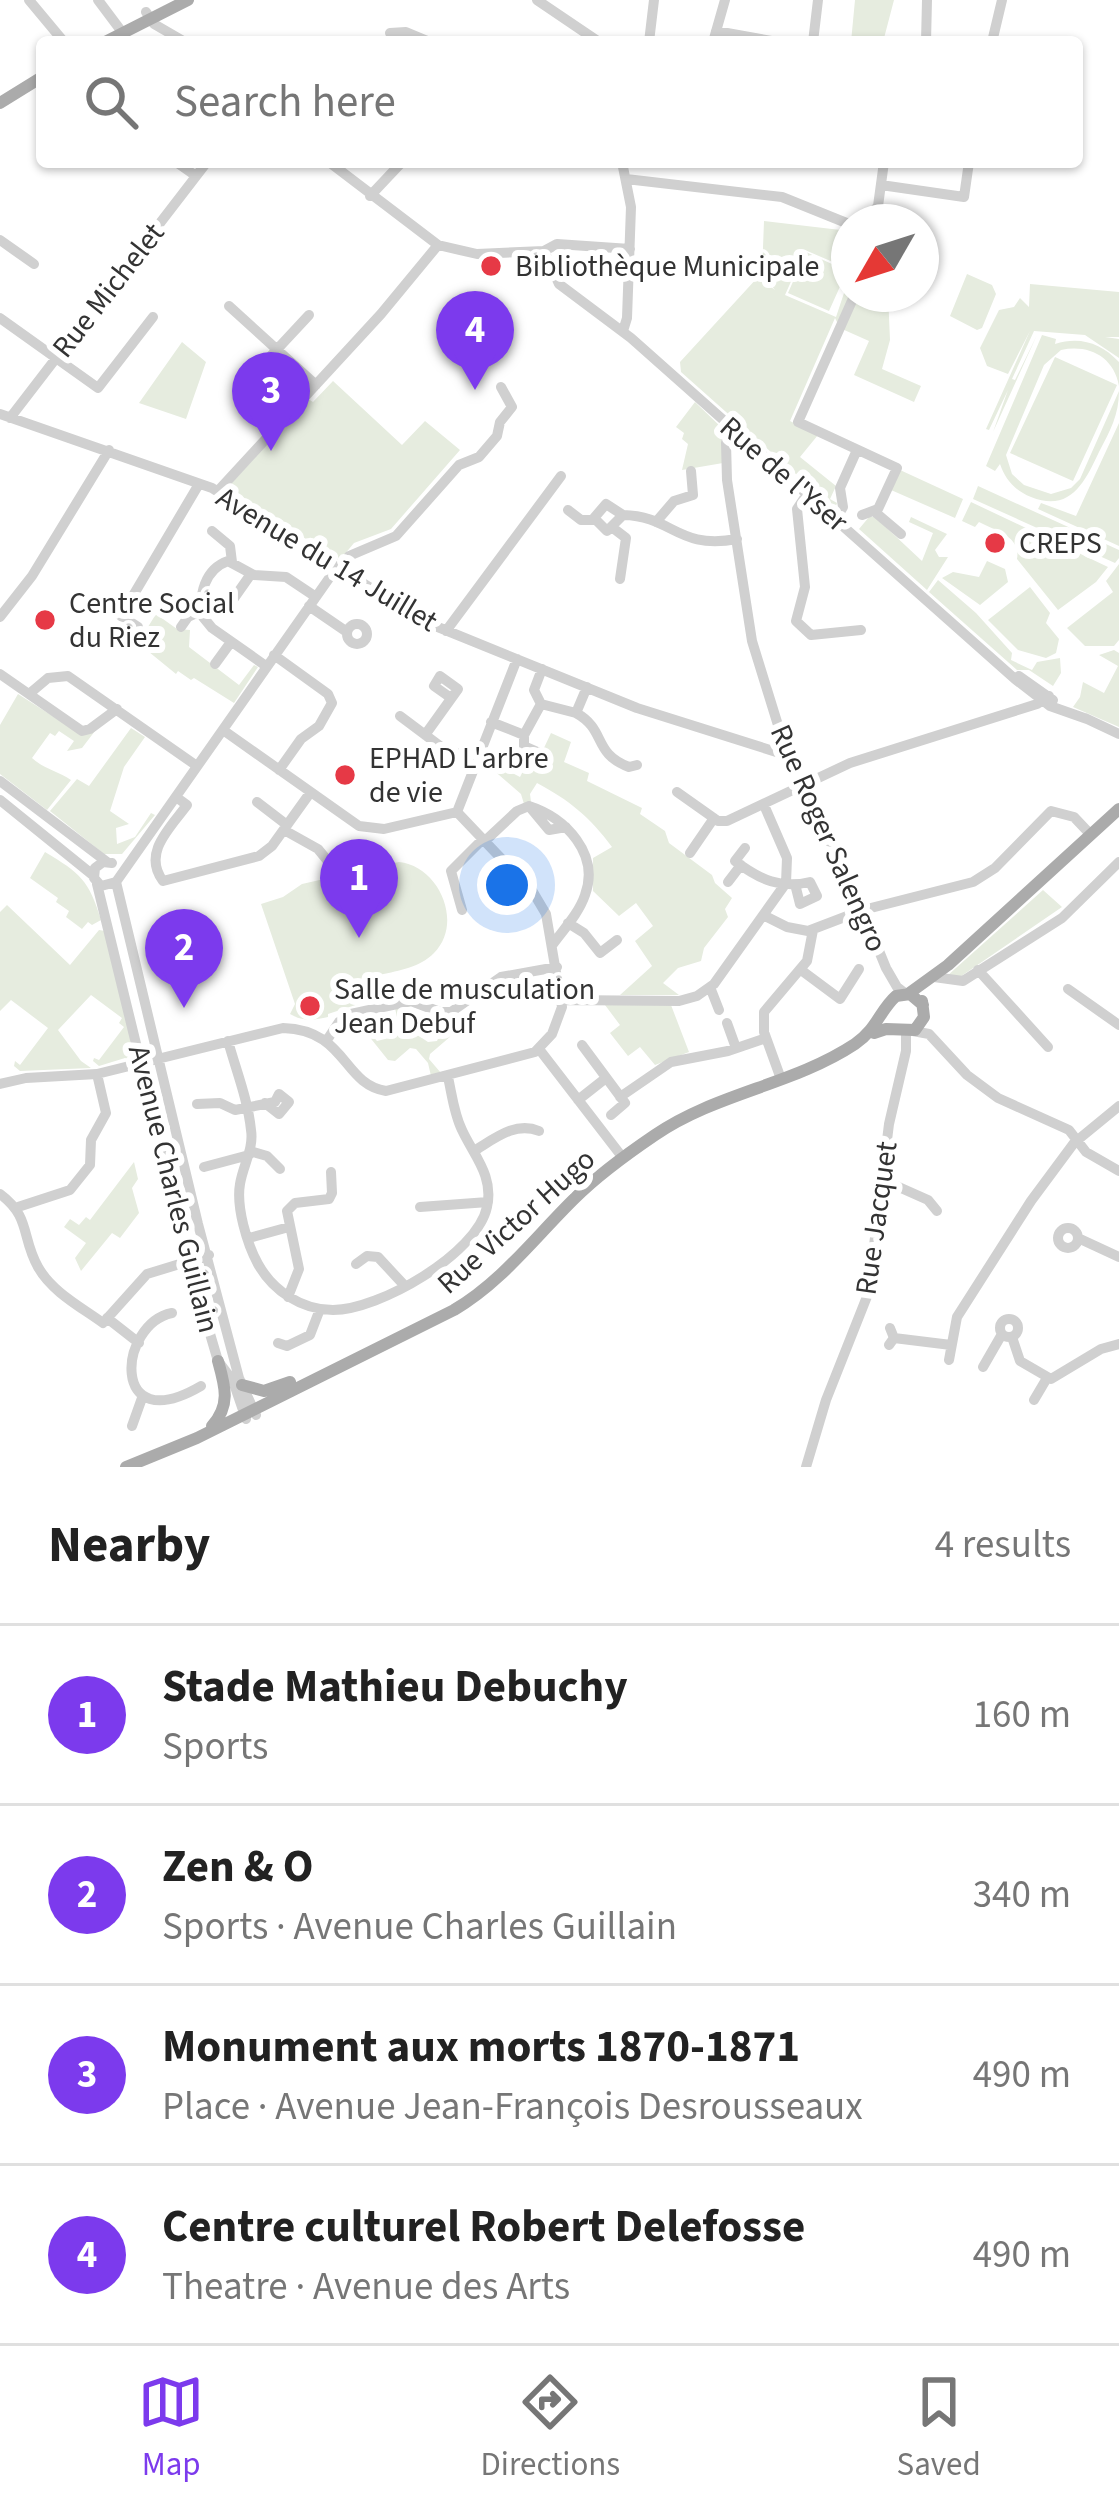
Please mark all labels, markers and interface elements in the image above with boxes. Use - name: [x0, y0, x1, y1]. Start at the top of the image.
- search box: [36, 36, 1083, 168]
- icon: search: [78, 69, 144, 135]
- text: Search here: [174, 70, 396, 134]
- north arrow: [831, 204, 939, 312]
- street label: Rue Michelet: [42, 214, 175, 367]
- place label: Bibliothèque Municipale: [515, 245, 819, 288]
- marker: Bibliothèque Municipale: [478, 253, 504, 279]
- pin: 4: [436, 291, 514, 390]
- pin: 3: [232, 352, 310, 451]
- street label: Rue de l'Yser: [710, 406, 858, 543]
- street label: Avenue du 14 Juillet: [208, 476, 446, 643]
- place label: CREPS: [1019, 522, 1102, 565]
- marker: CREPS: [982, 530, 1008, 556]
- place label: Centre Social du Riez: [69, 582, 235, 659]
- marker: Centre Social du Riez: [32, 607, 58, 633]
- street label: Rue Roger Salengro: [759, 718, 898, 959]
- place label: EPHAD L'arbre de vie: [369, 737, 549, 814]
- marker: EPHAD L'arbre de vie: [332, 762, 358, 788]
- pin: 1: [320, 839, 398, 938]
- your location: [477, 855, 537, 915]
- pin: 2: [145, 909, 223, 1008]
- place label: Salle de musculation Jean Debuf: [334, 968, 595, 1045]
- marker: Salle de musculation Jean Debuf: [297, 993, 323, 1019]
- street label: Avenue Charles Guillain: [117, 1041, 230, 1337]
- street label: Rue Victor Hugo: [428, 1139, 605, 1304]
- street label: Rue Jacquet: [844, 1139, 909, 1298]
- text: Nearby: [48, 1509, 210, 1581]
- text: 4 results: [935, 1517, 1071, 1573]
- text: Stade Mathieu Debuchy: [162, 1655, 628, 1719]
- text: 1: [77, 1687, 97, 1743]
- text: 160 m: [973, 1687, 1071, 1743]
- text: Sports: [162, 1719, 268, 1775]
- text: Zen & O: [162, 1835, 314, 1899]
- text: 2: [77, 1867, 97, 1923]
- text: 340 m: [973, 1867, 1071, 1923]
- text: Sports · Avenue Charles Guillain: [162, 1899, 677, 1955]
- text: Monument aux morts 1870-1871: [162, 2015, 800, 2079]
- text: 3: [77, 2047, 97, 2103]
- text: 490 m: [973, 2047, 1071, 2103]
- text: Place · Avenue Jean-François Desrousseaux: [162, 2079, 863, 2135]
- text: Centre culturel Robert Delefosse: [162, 2195, 805, 2259]
- text: 4: [77, 2227, 97, 2283]
- text: 490 m: [973, 2227, 1071, 2283]
- text: Theatre · Avenue des Arts: [162, 2259, 570, 2315]
- tab: Map: [138, 2369, 204, 2488]
- tab: Directions: [481, 2369, 620, 2488]
- tab: Saved: [897, 2369, 981, 2488]

